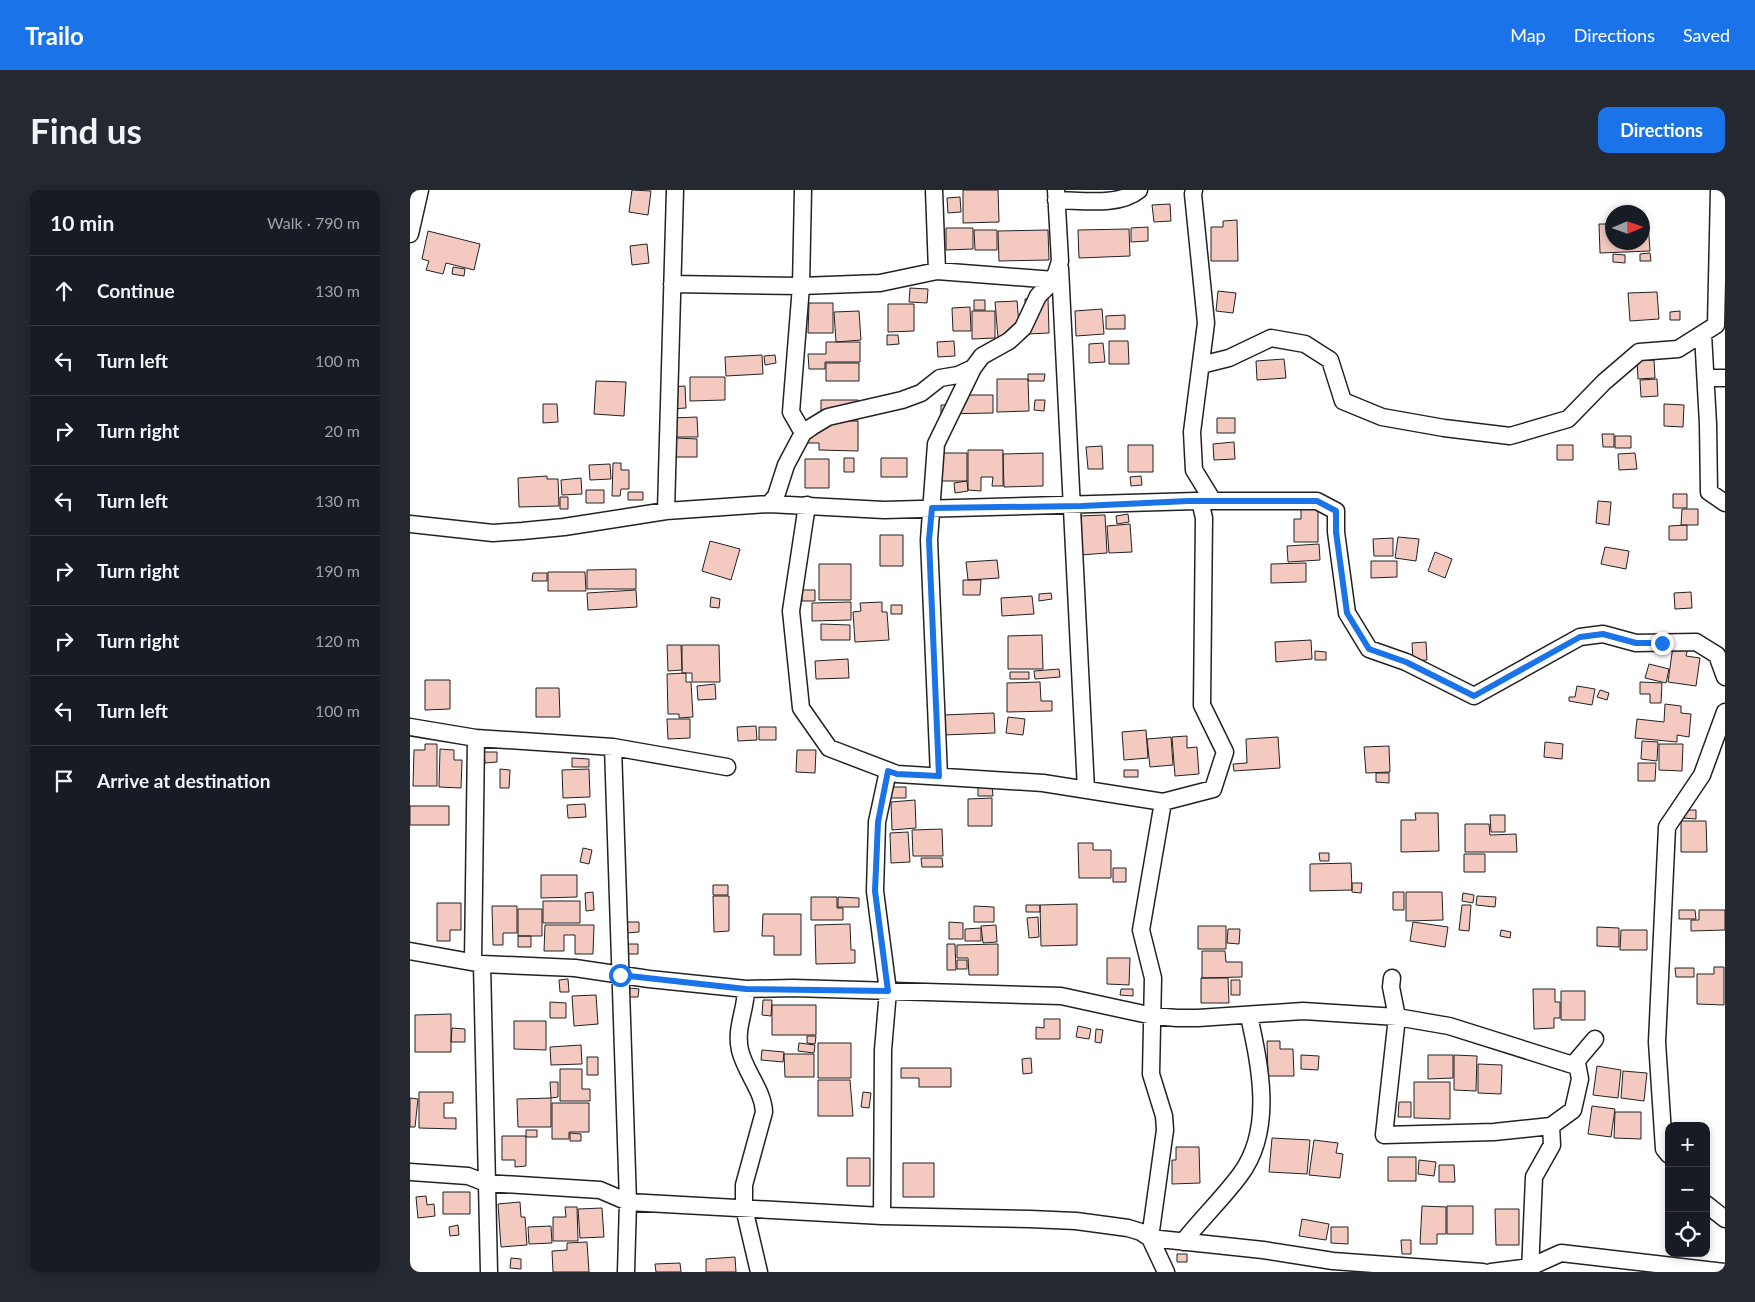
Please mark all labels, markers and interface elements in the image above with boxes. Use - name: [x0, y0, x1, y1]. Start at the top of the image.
- text: Trailo: [25, 21, 84, 50]
- text: Map: [1510, 24, 1546, 46]
- text: Directions: [1574, 24, 1655, 46]
- text: Saved: [1683, 24, 1730, 46]
- button: Directions: [1598, 107, 1725, 153]
- text: Find us: [30, 109, 142, 151]
- north arrow: [1605, 205, 1650, 250]
- text: 10 min: [50, 210, 114, 235]
- text: Walk · 790 m: [267, 213, 360, 232]
- icon: ahead: [50, 277, 78, 305]
- text: Continue: [97, 279, 175, 302]
- text: 130 m: [315, 281, 360, 300]
- icon: left: [50, 347, 78, 375]
- text: Turn left: [97, 349, 168, 372]
- text: 100 m: [315, 351, 360, 370]
- icon: right: [50, 417, 78, 445]
- text: Turn right: [97, 419, 179, 442]
- text: 20 m: [324, 421, 360, 440]
- icon: left: [50, 487, 78, 515]
- text: Turn left: [97, 489, 168, 512]
- text: 130 m: [315, 491, 360, 510]
- icon: right: [50, 557, 78, 585]
- text: Turn right: [97, 559, 179, 582]
- text: 190 m: [315, 561, 360, 580]
- icon: right: [50, 627, 78, 655]
- text: Turn right: [97, 629, 179, 652]
- text: 120 m: [315, 631, 360, 650]
- route end: [1651, 632, 1674, 655]
- icon: left: [50, 697, 78, 725]
- text: Turn left: [97, 699, 168, 722]
- text: 100 m: [315, 701, 360, 720]
- icon: arrive: [50, 767, 78, 795]
- text: Arrive at destination: [97, 769, 270, 792]
- route start: [609, 964, 632, 987]
- map controls: [1665, 1122, 1710, 1257]
- button: +: [1665, 1122, 1710, 1167]
- button: −: [1665, 1167, 1710, 1212]
- button: locate: [1665, 1212, 1710, 1257]

